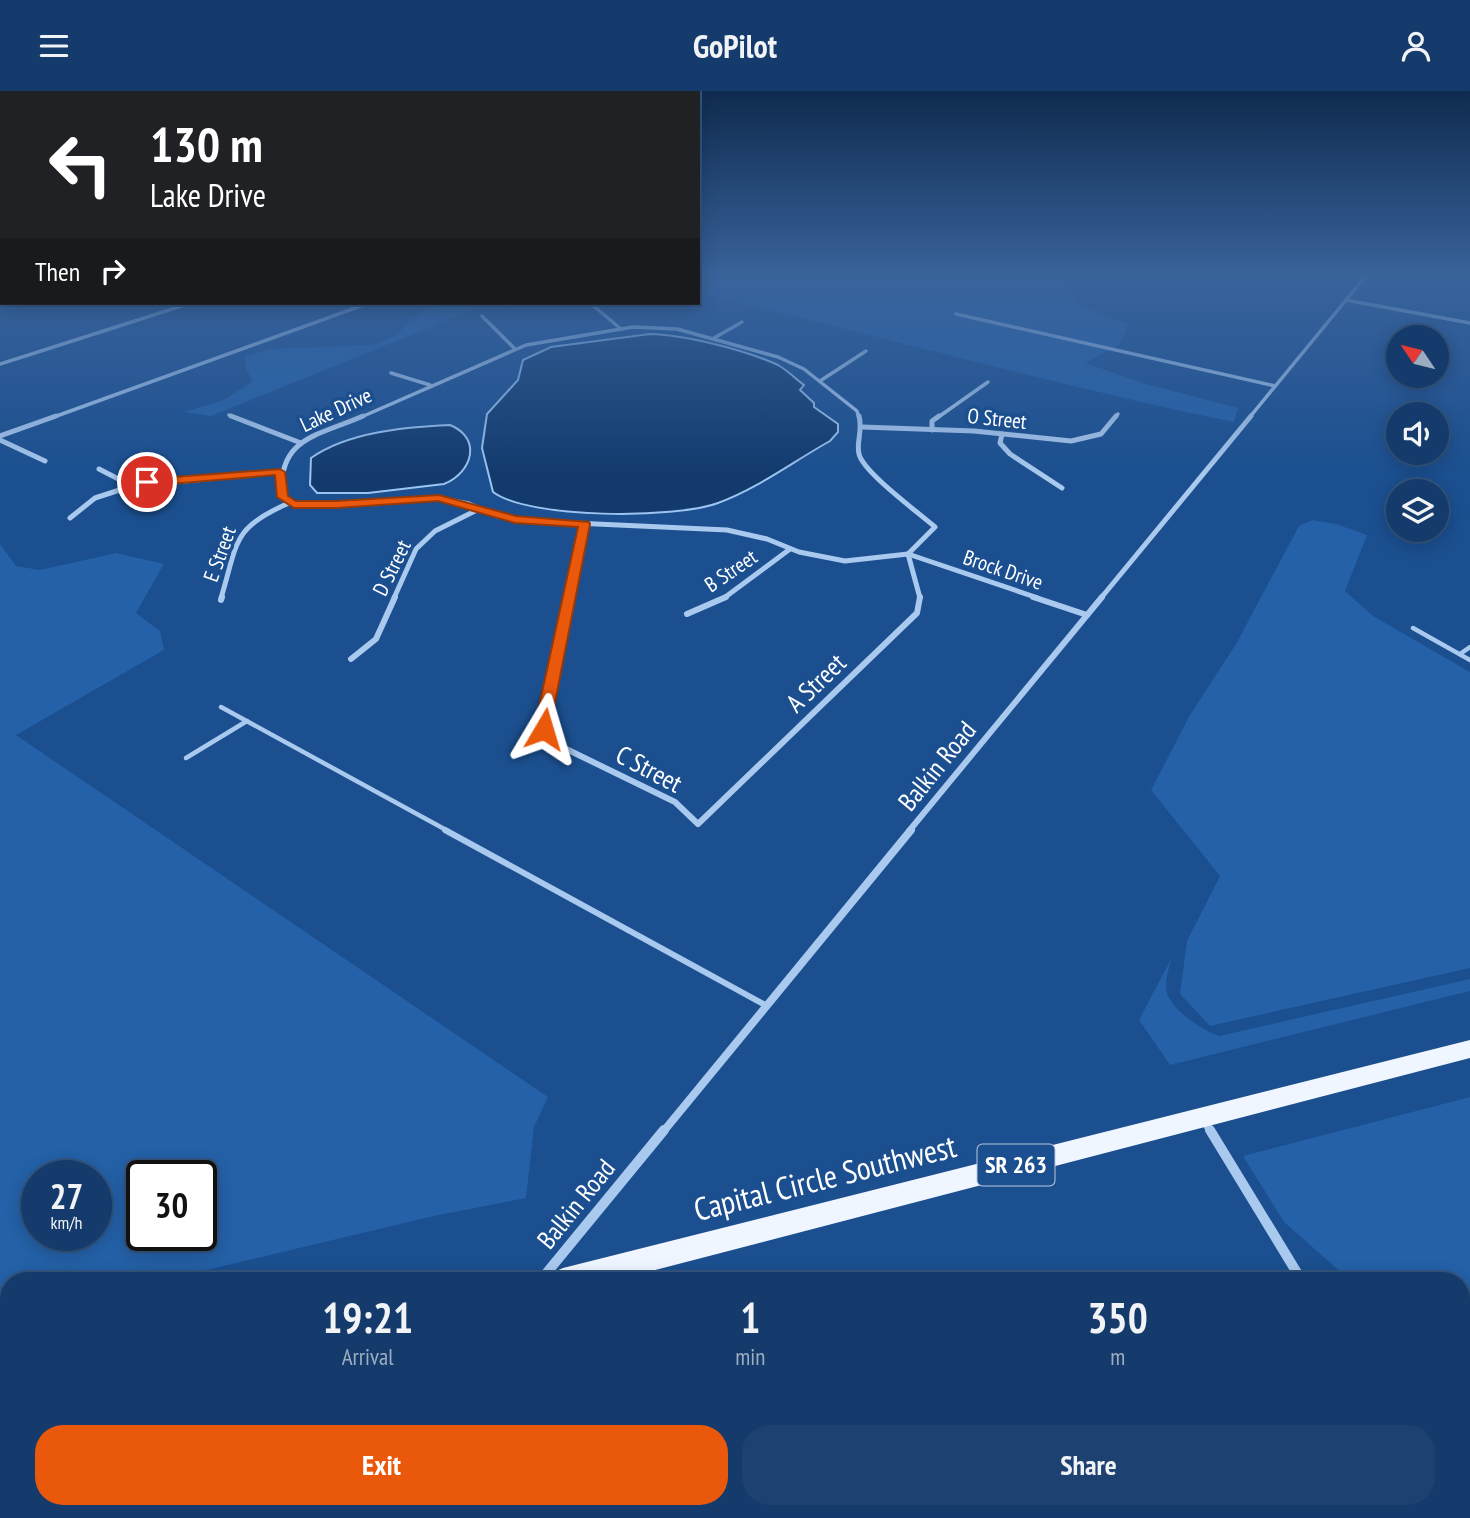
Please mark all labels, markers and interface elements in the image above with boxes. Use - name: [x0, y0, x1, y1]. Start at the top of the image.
- text: GoPilot: [693, 25, 777, 67]
- icon: menu: [35, 27, 73, 65]
- icon: person: [1397, 27, 1435, 65]
- text: 130 m: [150, 112, 263, 176]
- icon: left: [35, 119, 126, 210]
- text: Lake Drive: [150, 174, 266, 216]
- icon: right: [94, 252, 132, 290]
- text: Then: [35, 255, 80, 288]
- north arrow: [1386, 325, 1449, 389]
- map controls: [1386, 325, 1449, 542]
- street label: Lake Drive: [296, 381, 376, 438]
- street label: O Street: [966, 402, 1028, 435]
- button: sound: [1386, 402, 1449, 465]
- pin: [117, 452, 177, 512]
- icon: arrive: [128, 463, 166, 501]
- button: layers: [1386, 479, 1449, 542]
- street label: E Street: [197, 522, 242, 585]
- street label: D Street: [366, 535, 417, 600]
- street label: B Street: [699, 543, 762, 598]
- street label: Brock Drive: [960, 543, 1047, 596]
- street label: A Street: [779, 646, 853, 719]
- position arrow: [507, 692, 581, 766]
- street label: Balkin Road: [891, 714, 983, 817]
- street label: C Street: [610, 737, 688, 800]
- street label: Capital Circle Southwest: [689, 1124, 960, 1230]
- road number: SR 263: [978, 1145, 1054, 1185]
- street label: Balkin Road: [530, 1152, 622, 1255]
- speed limit sign: 30: [126, 1160, 217, 1251]
- text: 27: [50, 1173, 83, 1219]
- text: km/h: [51, 1211, 82, 1234]
- text: 19:21: [322, 1290, 413, 1345]
- text: 1: [740, 1290, 760, 1345]
- text: 350: [1088, 1290, 1148, 1345]
- text: Arrival: [342, 1342, 394, 1371]
- text: min: [735, 1342, 765, 1371]
- text: m: [1110, 1342, 1125, 1371]
- button: Exit: [35, 1425, 728, 1505]
- button: Share: [742, 1425, 1435, 1505]

